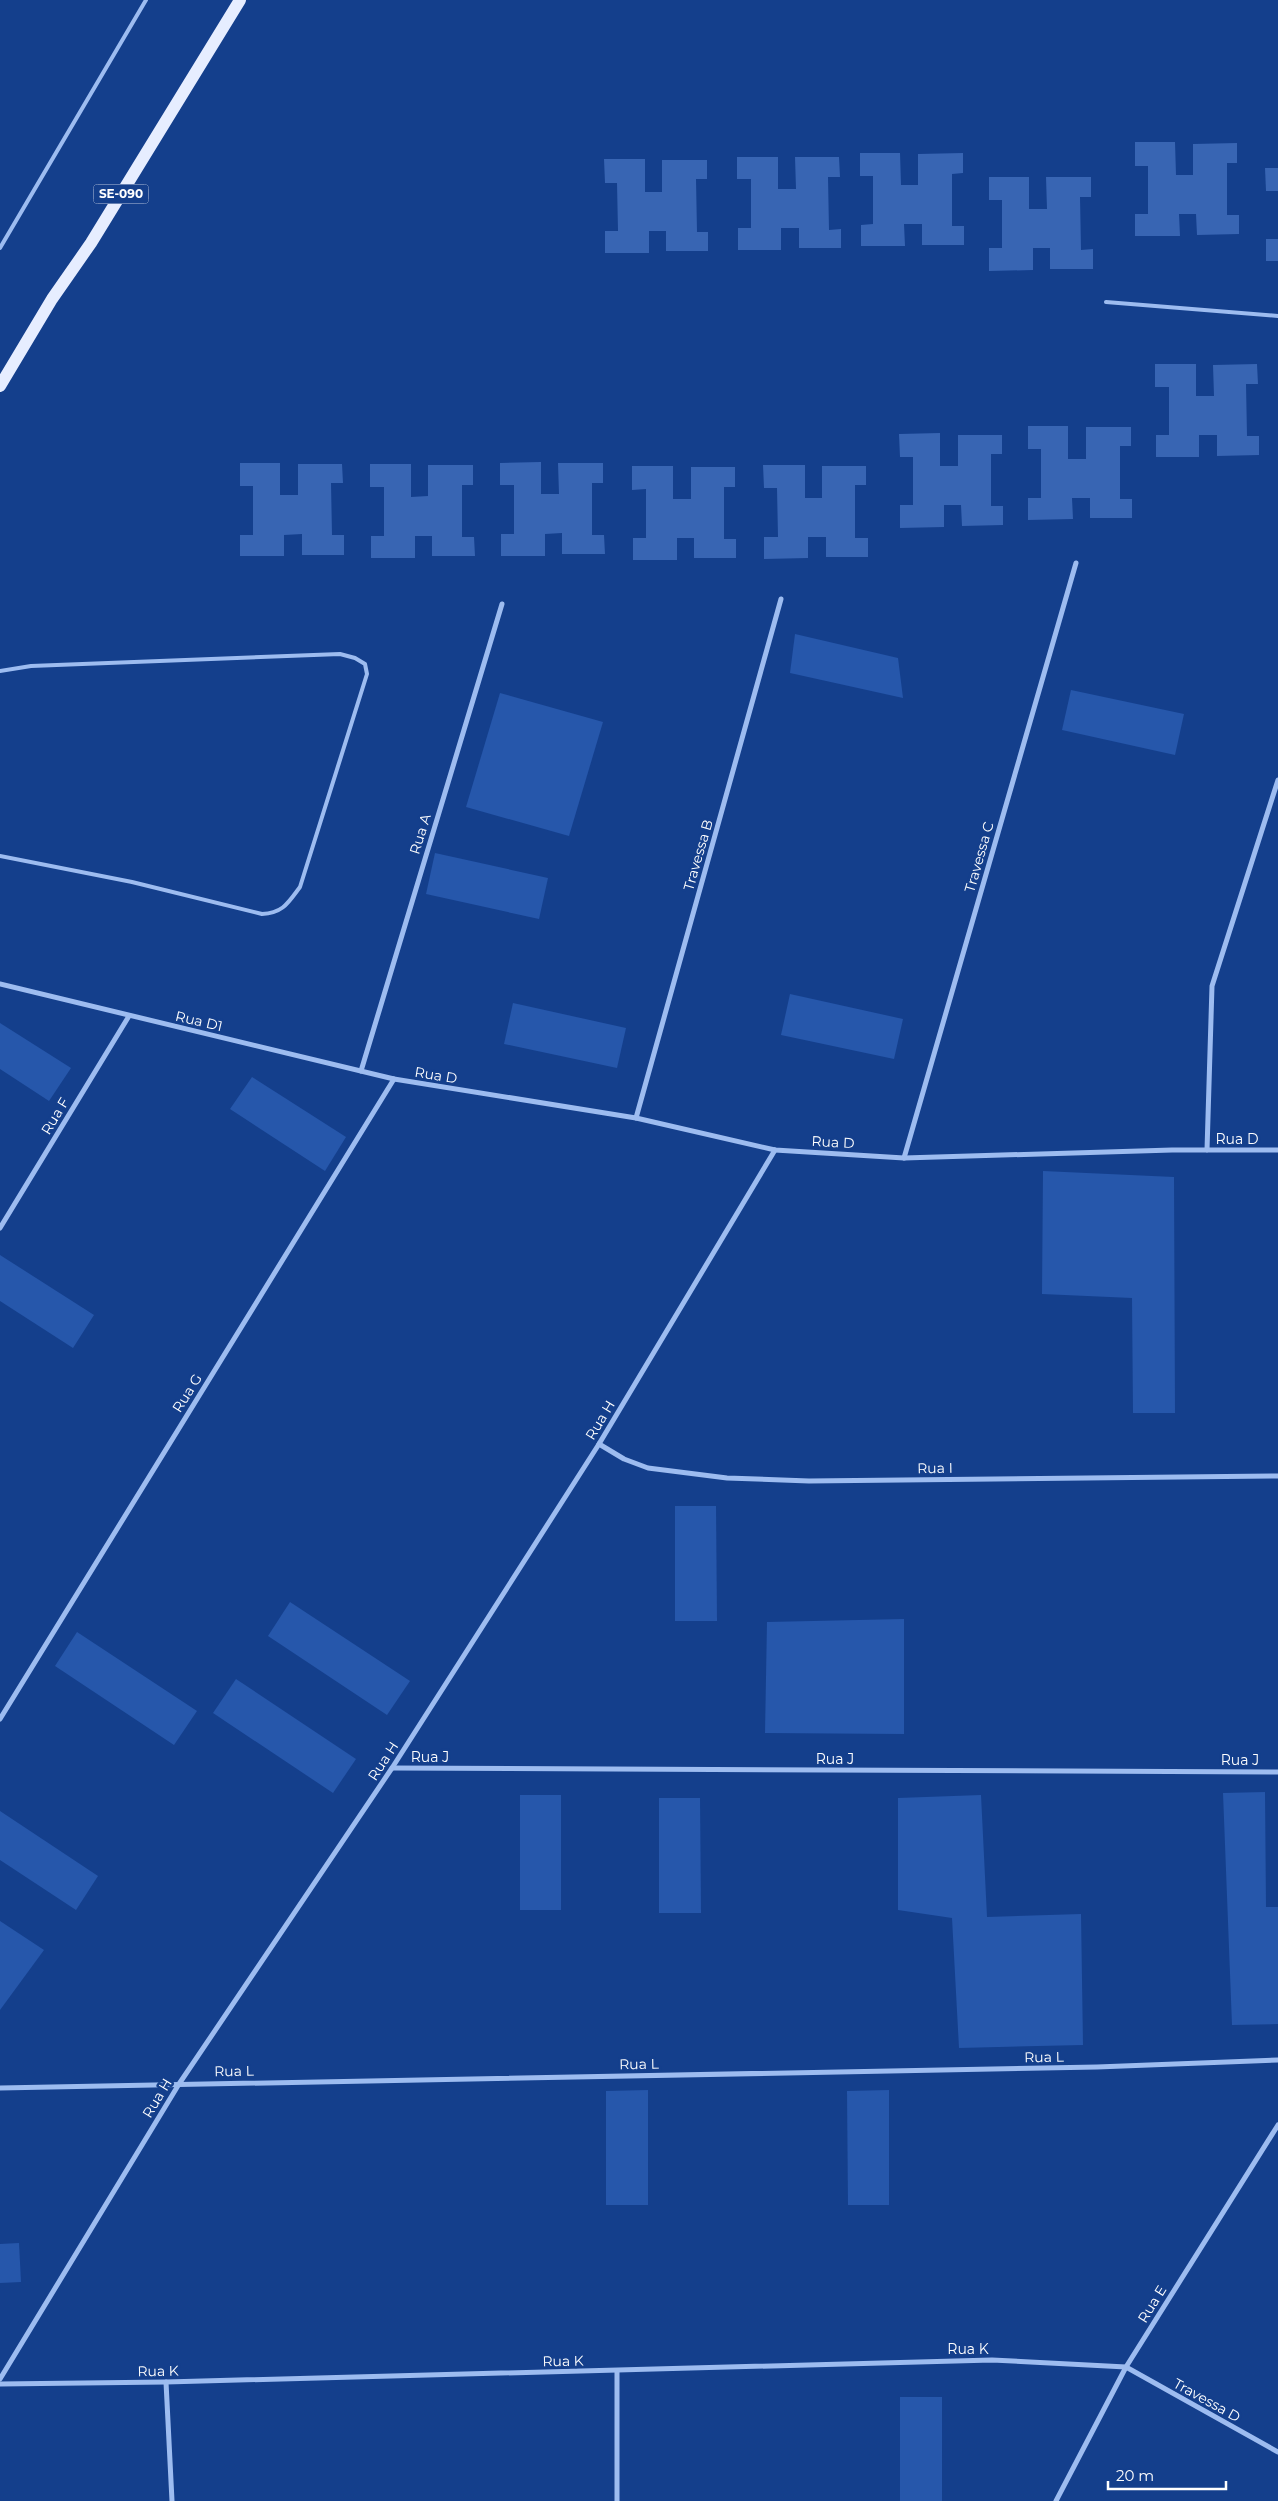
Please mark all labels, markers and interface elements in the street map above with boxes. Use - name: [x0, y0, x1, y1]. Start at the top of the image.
- road number: SE-090: [94, 184, 148, 203]
- street label: Rua A: [405, 811, 435, 856]
- street label: Travessa B: [679, 817, 717, 893]
- street label: Travessa C: [960, 820, 998, 894]
- street label: Rua D1: [174, 1007, 224, 1035]
- street label: Rua D: [413, 1063, 459, 1087]
- street label: Rua F: [37, 1094, 73, 1138]
- street label: Rua D: [1215, 1130, 1259, 1148]
- street label: Rua D: [811, 1132, 855, 1152]
- street label: Rua G: [168, 1370, 206, 1416]
- street label: Rua H: [581, 1397, 619, 1443]
- street label: Rua I: [917, 1459, 953, 1477]
- street label: Rua H: [364, 1738, 402, 1784]
- street label: Rua J: [411, 1748, 449, 1766]
- street label: Rua J: [816, 1750, 854, 1768]
- street label: Rua J: [1221, 1751, 1259, 1769]
- street label: Rua L: [1024, 2048, 1065, 2066]
- street label: Rua L: [619, 2055, 660, 2073]
- street label: Rua L: [214, 2062, 255, 2080]
- street label: Rua H: [138, 2075, 176, 2121]
- street label: Rua E: [1134, 2282, 1170, 2326]
- street label: Rua K: [947, 2340, 989, 2358]
- street label: Rua K: [542, 2352, 584, 2370]
- street label: Rua K: [137, 2362, 179, 2380]
- street label: Travessa D: [1170, 2374, 1244, 2426]
- scale bar: [1108, 2458, 1226, 2490]
- text: 20 m: [1116, 2466, 1154, 2485]

